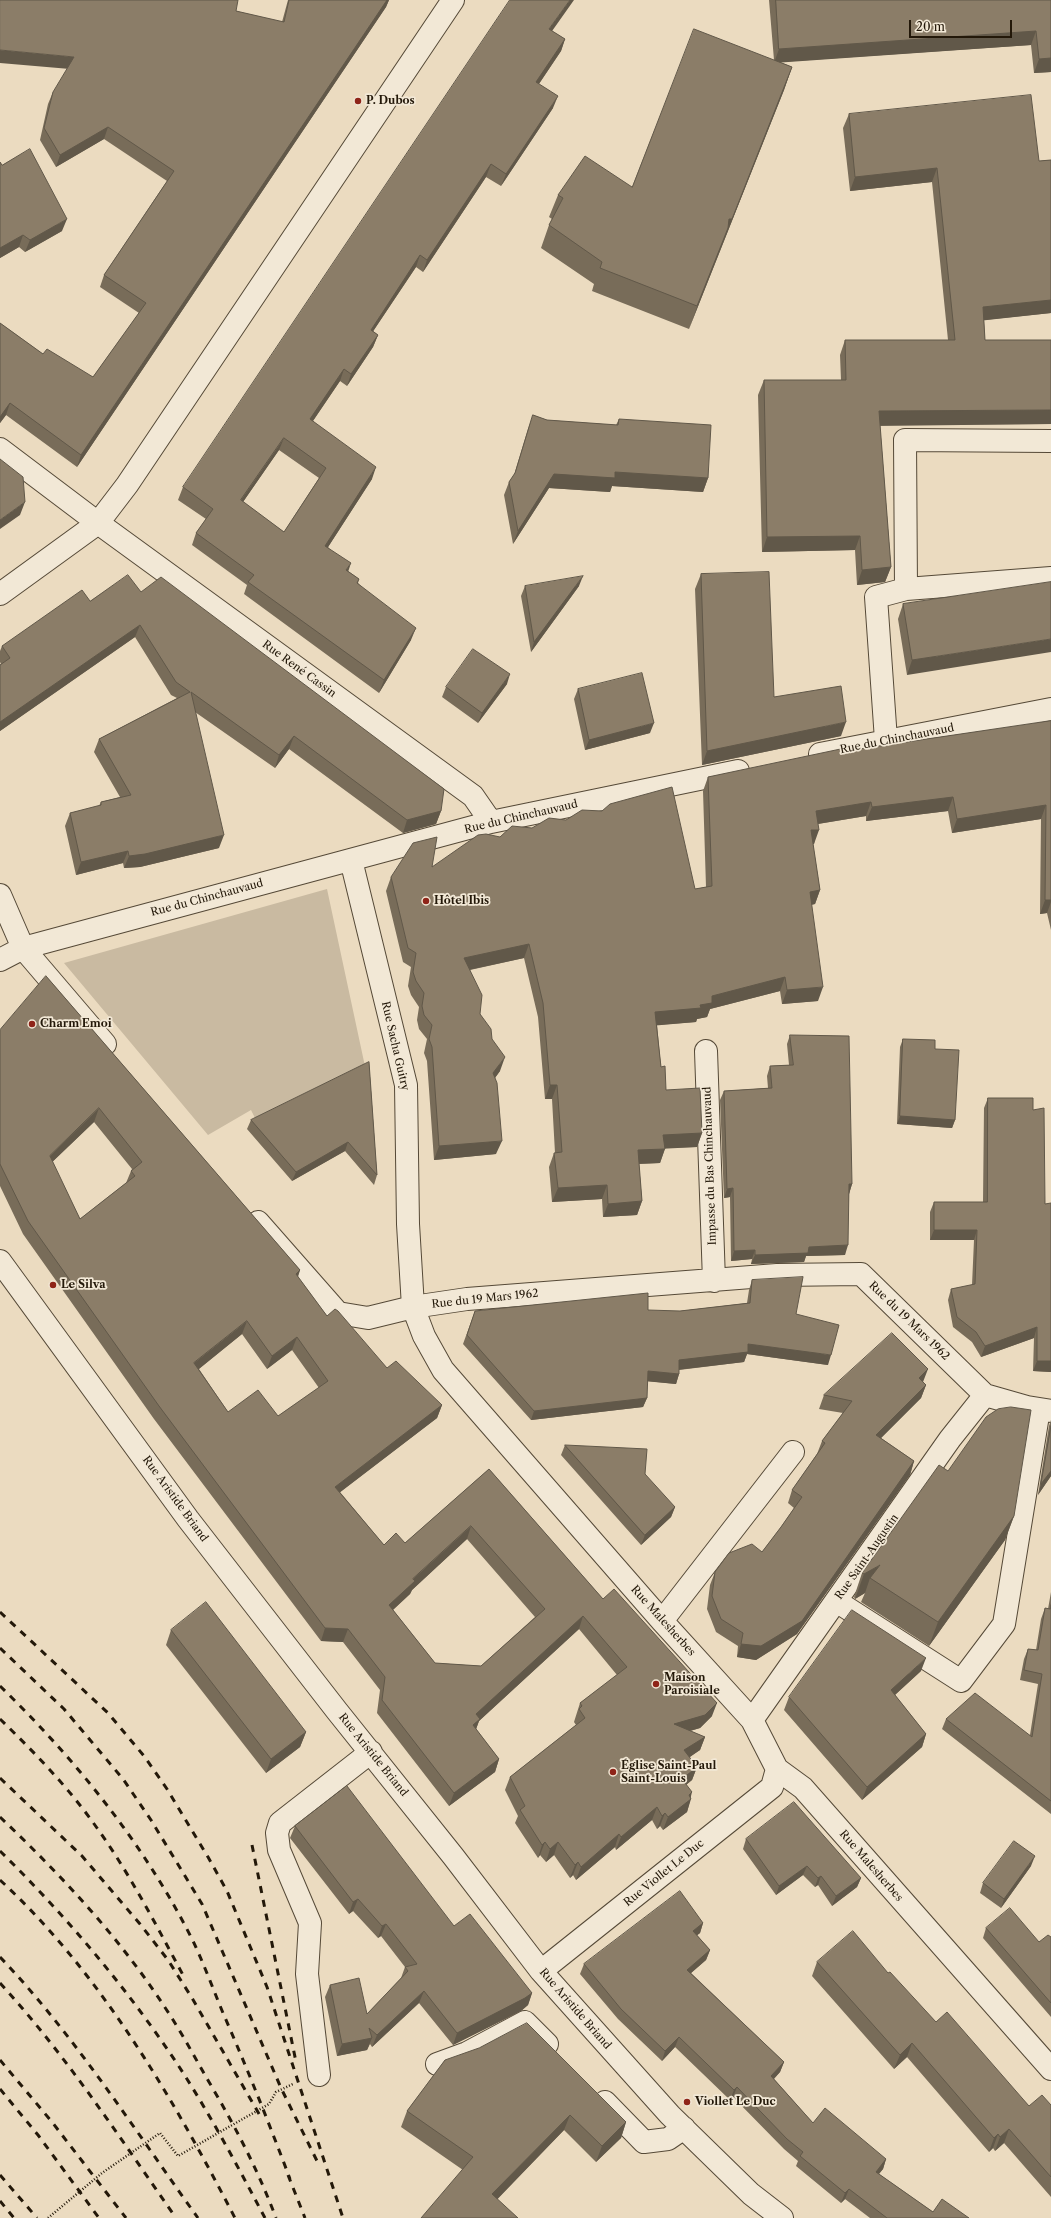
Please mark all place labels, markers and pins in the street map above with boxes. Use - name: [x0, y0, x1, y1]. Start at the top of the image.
- place label: P. Dubos: [366, 94, 415, 108]
- marker: P. Dubos: [353, 96, 363, 106]
- place label: Hôtel Ibis: [434, 894, 489, 908]
- marker: Hôtel Ibis: [421, 896, 431, 906]
- place label: Charm Emoi: [40, 1017, 112, 1031]
- marker: Charm Emoi: [27, 1019, 37, 1029]
- place label: Le Silva: [61, 1278, 106, 1292]
- marker: Le Silva: [48, 1280, 58, 1290]
- place label: Maison Paroisiale: [664, 1671, 720, 1697]
- marker: Maison Paroisiale: [651, 1679, 661, 1689]
- place label: Église Saint-Paul Saint-Louis: [621, 1759, 716, 1785]
- marker: Église Saint-Paul Saint-Louis: [608, 1767, 618, 1777]
- place label: Viollet Le Duc: [695, 2095, 776, 2109]
- marker: Viollet Le Duc: [682, 2097, 692, 2107]

